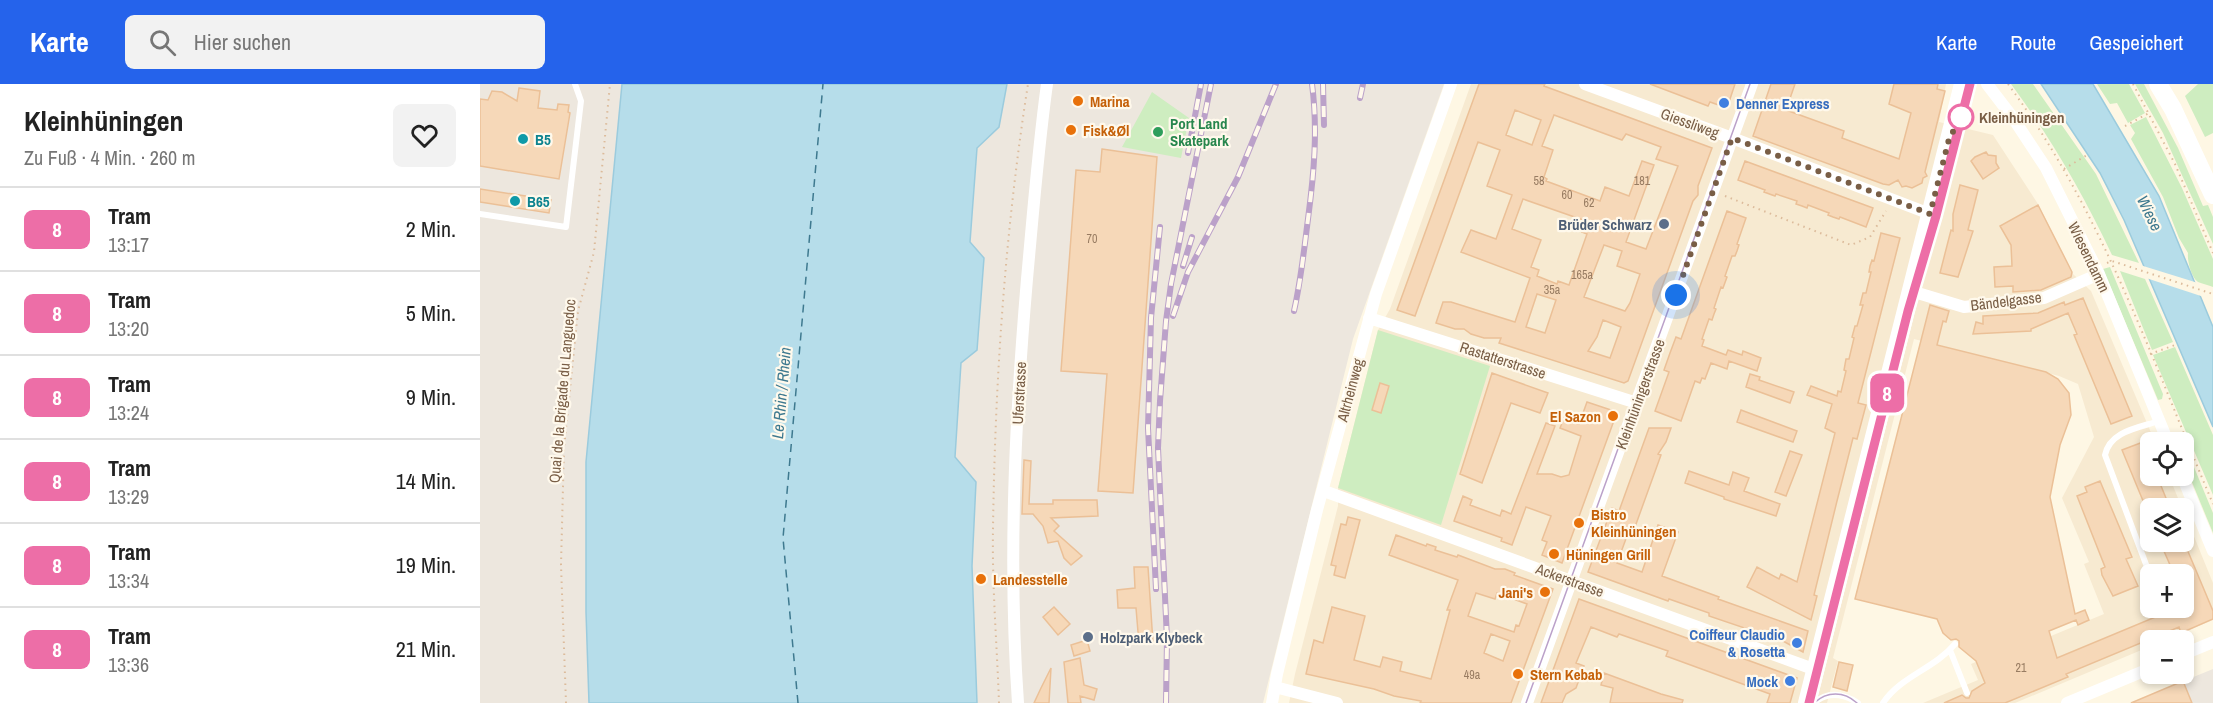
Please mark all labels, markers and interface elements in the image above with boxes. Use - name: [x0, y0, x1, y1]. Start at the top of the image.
- search box: [125, 15, 545, 69]
- text: Karte: [30, 23, 89, 61]
- icon: search: [146, 26, 179, 59]
- text: Hier suchen: [194, 27, 291, 57]
- text: Karte: [1936, 28, 1977, 57]
- text: Route: [2010, 28, 2056, 57]
- text: Gespeichert: [2089, 28, 2183, 57]
- place label: Marina: [1090, 91, 1130, 112]
- place label: Denner Express: [1736, 93, 1830, 114]
- marker: Marina: [1071, 94, 1085, 108]
- marker: Denner Express: [1717, 96, 1731, 110]
- text: Kleinhüningen: [24, 102, 183, 140]
- street label: Giessliweg: [1658, 103, 1722, 143]
- button: heart: [393, 104, 456, 167]
- marker: Kleinhüningen: [1948, 104, 1974, 130]
- place label: Kleinhüningen: [1979, 107, 2064, 128]
- place label: Port Land Skatepark: [1170, 113, 1229, 151]
- place label: Fisk&Øl: [1083, 120, 1130, 141]
- marker: Fisk&Øl: [1064, 123, 1078, 137]
- marker: Port Land Skatepark: [1151, 125, 1165, 139]
- place label: B5: [535, 129, 551, 150]
- marker: B5: [516, 132, 530, 146]
- text: Zu Fuß · 4 Min. · 260 m: [24, 144, 195, 171]
- house number: 58: [1534, 173, 1544, 189]
- house number: 181: [1634, 173, 1651, 189]
- house number: 60: [1562, 187, 1572, 203]
- place label: B65: [527, 191, 550, 212]
- water label: Wiese: [2132, 192, 2168, 234]
- marker: B65: [508, 194, 522, 208]
- house number: 62: [1584, 195, 1594, 211]
- text: Tram: [108, 201, 151, 231]
- text: 2 Min.: [406, 214, 456, 244]
- place label: Brüder Schwarz: [1558, 214, 1652, 235]
- text: 8: [52, 215, 62, 244]
- marker: Brüder Schwarz: [1657, 217, 1671, 231]
- street label: Wiesendamm: [2063, 218, 2115, 296]
- text: 13:17: [108, 231, 149, 258]
- house number: 70: [1087, 231, 1097, 247]
- house number: 165a: [1571, 267, 1593, 283]
- your location: [1661, 280, 1691, 310]
- house number: 35a: [1544, 282, 1561, 298]
- text: Tram: [108, 285, 151, 315]
- street label: Bändelgasse: [1969, 286, 2043, 316]
- text: 5 Min.: [406, 298, 456, 328]
- street label: Quai de la Brigade du Languedoc: [543, 298, 581, 484]
- text: 8: [52, 299, 62, 328]
- text: 13:20: [108, 315, 149, 342]
- street label: Rastatterstrasse: [1457, 336, 1549, 384]
- street label: Kleinhüningerstrasse: [1610, 336, 1670, 452]
- water label: Le Rhin / Rhein: [766, 346, 796, 440]
- street label: Altrheinweg: [1331, 356, 1369, 425]
- street label: Uferstrasse: [1007, 361, 1031, 425]
- text: Tram: [108, 369, 151, 399]
- line badge: 8: [1868, 374, 1906, 412]
- text: 8: [1882, 379, 1892, 408]
- text: 9 Min.: [406, 382, 456, 412]
- text: 8: [52, 383, 62, 412]
- text: 13:24: [108, 399, 149, 426]
- place label: El Sazon: [1550, 406, 1601, 427]
- marker: El Sazon: [1606, 409, 1620, 423]
- map controls: [2140, 432, 2194, 684]
- button: locate: [2140, 432, 2194, 486]
- text: Tram: [108, 453, 151, 483]
- text: 14 Min.: [396, 466, 456, 496]
- text: 8: [52, 467, 62, 496]
- text: 13:29: [108, 483, 149, 510]
- button: layers: [2140, 498, 2194, 552]
- place label: Bistro Kleinhüningen: [1591, 504, 1676, 542]
- marker: Bistro Kleinhüningen: [1572, 516, 1586, 530]
- text: Tram: [108, 537, 151, 567]
- place label: Hüningen Grill: [1566, 544, 1651, 565]
- marker: Hüningen Grill: [1547, 547, 1561, 561]
- text: 19 Min.: [396, 550, 456, 580]
- text: 8: [52, 551, 62, 580]
- street label: Ackerstrasse: [1532, 558, 1607, 602]
- button: +: [2140, 564, 2194, 618]
- text: 13:34: [108, 567, 149, 594]
- place label: Landesstelle: [993, 569, 1068, 590]
- marker: Landesstelle: [974, 572, 988, 586]
- place label: Jani's: [1499, 582, 1533, 603]
- marker: Jani's: [1538, 585, 1552, 599]
- text: Tram: [108, 621, 151, 651]
- place label: Coiffeur Claudio & Rosetta: [1689, 624, 1785, 662]
- place label: Holzpark Klybeck: [1100, 627, 1203, 648]
- marker: Holzpark Klybeck: [1081, 630, 1095, 644]
- button: −: [2140, 630, 2194, 684]
- text: 21 Min.: [396, 634, 456, 664]
- text: 8: [52, 635, 62, 664]
- marker: Coiffeur Claudio & Rosetta: [1790, 636, 1804, 650]
- text: 13:36: [108, 651, 149, 678]
- house number: 21: [2016, 660, 2027, 676]
- place label: Stern Kebab: [1530, 664, 1602, 685]
- house number: 49a: [1464, 667, 1481, 683]
- marker: Stern Kebab: [1511, 667, 1525, 681]
- place label: Mock: [1747, 671, 1778, 692]
- marker: Mock: [1783, 674, 1797, 688]

